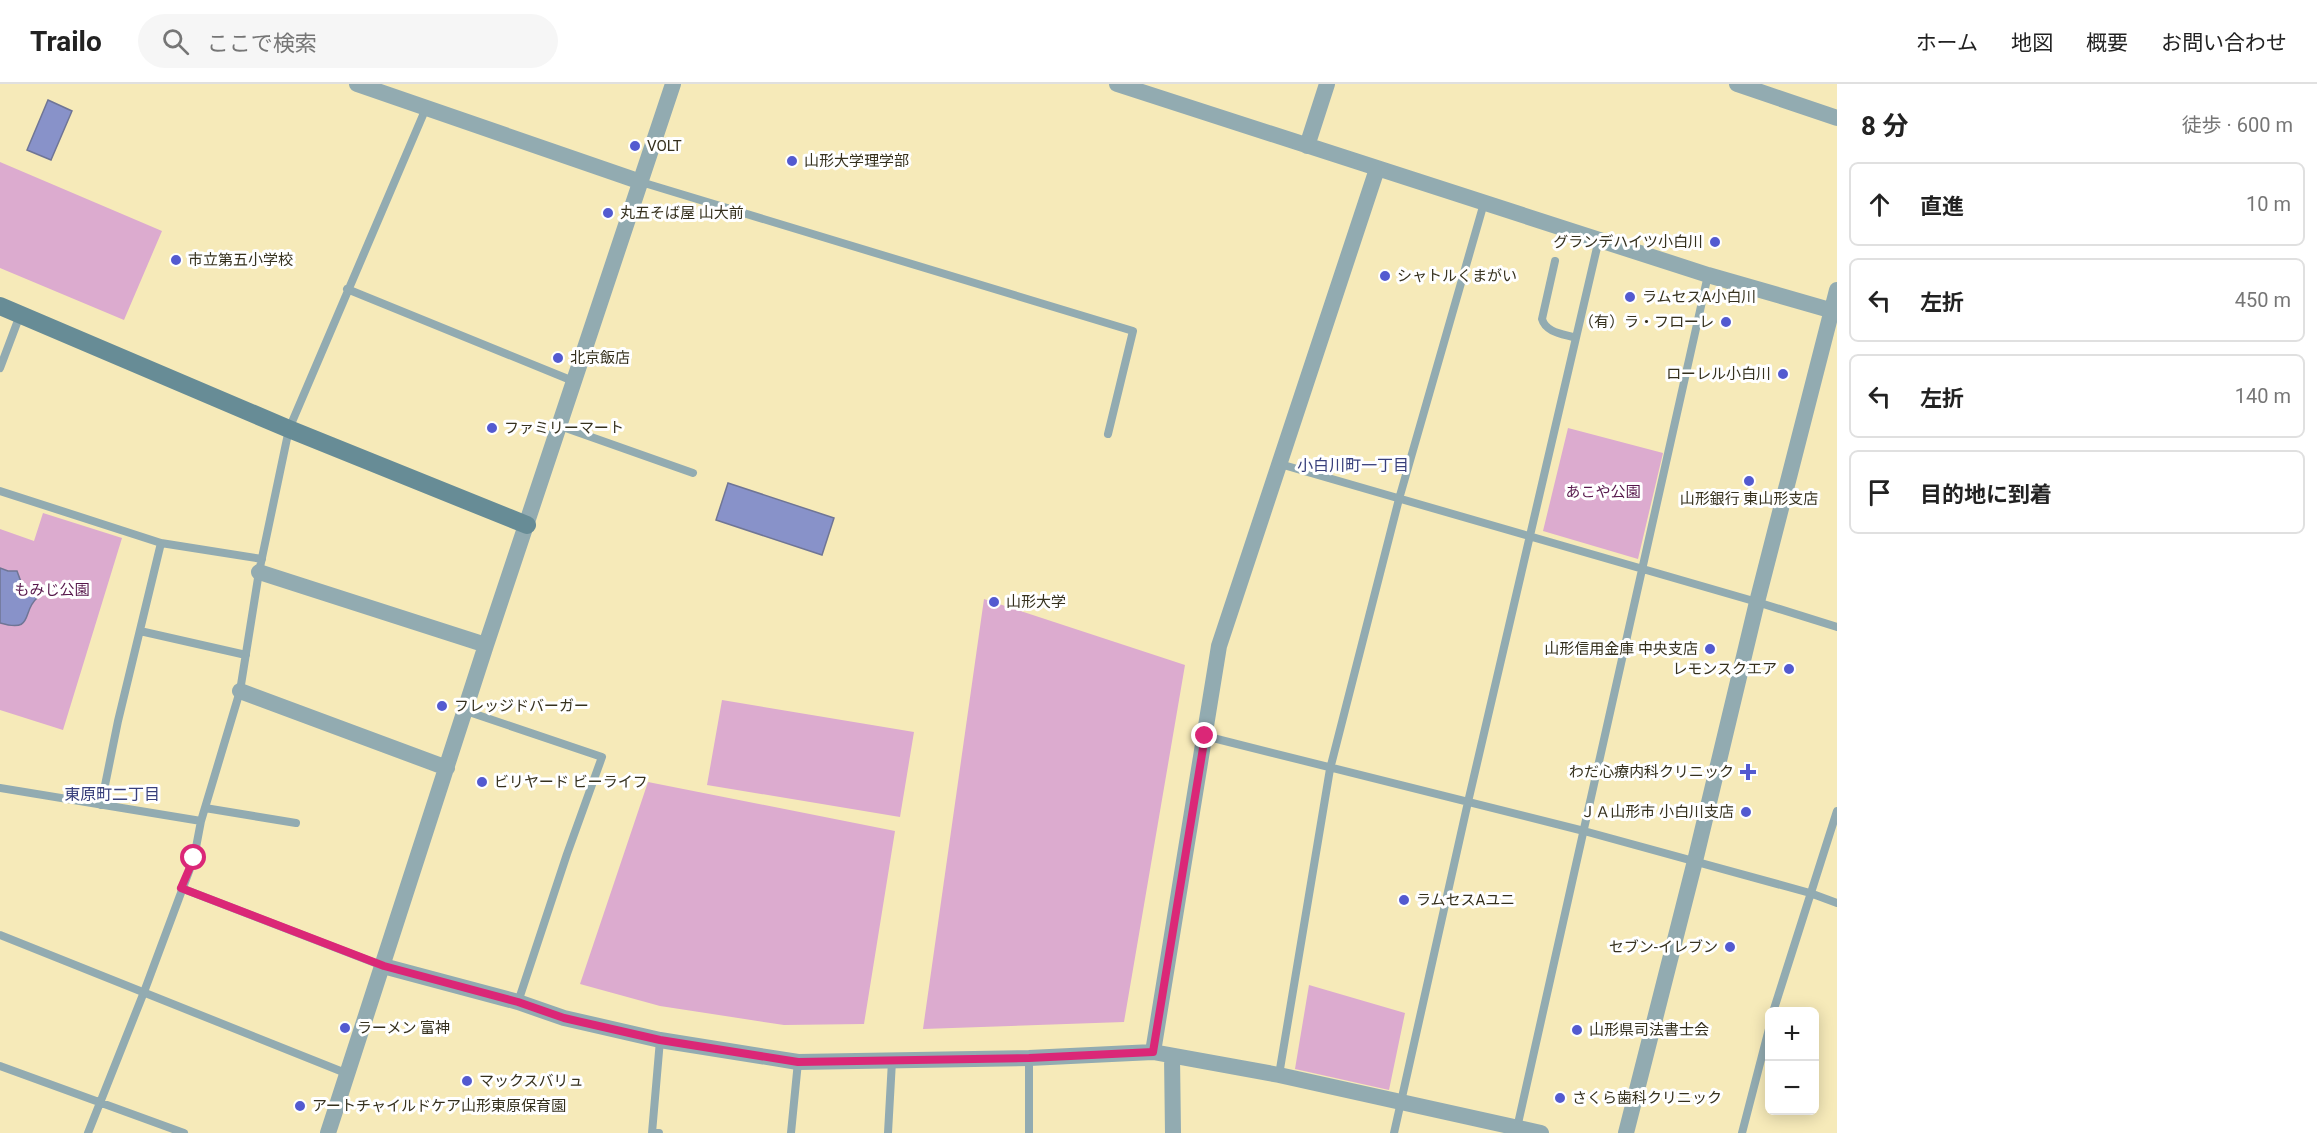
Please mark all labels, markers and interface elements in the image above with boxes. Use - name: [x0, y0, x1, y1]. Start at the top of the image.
- search box: [138, 14, 558, 68]
- text: Trailo: [30, 25, 102, 58]
- icon: search: [159, 25, 192, 58]
- text: ここで検索: [207, 31, 317, 56]
- text: ホーム: [1916, 31, 1978, 55]
- text: 地図: [2011, 31, 2053, 55]
- text: 概要: [2086, 31, 2128, 55]
- text: お問い合わせ: [2161, 31, 2287, 55]
- text: 8 分: [1861, 111, 1908, 141]
- text: 徒歩 · 600 m: [2182, 113, 2293, 137]
- place label: VOLT: [647, 137, 682, 155]
- marker: VOLT: [628, 139, 642, 153]
- place label: 山形大学理学部: [804, 152, 909, 170]
- marker: 山形大学理学部: [785, 154, 799, 168]
- icon: ahead: [1863, 188, 1896, 221]
- text: 10 m: [2246, 192, 2291, 216]
- text: 直進: [1920, 194, 1964, 219]
- place label: 丸五そば屋 山大前: [620, 204, 744, 222]
- marker: 丸五そば屋 山大前: [601, 206, 615, 220]
- place label: グランデハイツ小白川: [1553, 233, 1703, 251]
- marker: グランデハイツ小白川: [1708, 235, 1722, 249]
- place label: 市立第五小学校: [188, 251, 293, 269]
- marker: 市立第五小学校: [169, 253, 183, 267]
- place label: シャトルくまがい: [1397, 267, 1517, 285]
- marker: シャトルくまがい: [1378, 269, 1392, 283]
- icon: left: [1863, 284, 1896, 317]
- place label: ラムセスA小白川: [1642, 288, 1756, 306]
- text: 450 m: [2235, 288, 2291, 312]
- marker: ラムセスA小白川: [1623, 290, 1637, 304]
- text: 左折: [1920, 290, 1964, 315]
- place label: （有）ラ・フローレ: [1579, 313, 1714, 331]
- marker: （有）ラ・フローレ: [1719, 315, 1733, 329]
- place label: 北京飯店: [570, 349, 630, 367]
- marker: 北京飯店: [551, 351, 565, 365]
- place label: ローレル小白川: [1666, 365, 1771, 383]
- marker: ローレル小白川: [1776, 367, 1790, 381]
- icon: left: [1863, 380, 1896, 413]
- text: 140 m: [2235, 384, 2291, 408]
- text: 左折: [1920, 386, 1964, 411]
- place label: ファミリーマート: [504, 419, 624, 437]
- marker: ファミリーマート: [485, 421, 499, 435]
- district label: 小白川町一丁目: [1297, 456, 1409, 475]
- marker: 山形銀行 東山形支店: [1742, 474, 1756, 488]
- icon: arrive: [1863, 476, 1896, 509]
- text: 目的地に到着: [1920, 482, 2052, 507]
- park label: あこや公園: [1565, 483, 1641, 501]
- place label: 山形銀行 東山形支店: [1680, 490, 1818, 508]
- park label: もみじ公園: [14, 581, 90, 599]
- place label: 山形大学: [1006, 593, 1066, 611]
- marker: 山形大学: [987, 595, 1001, 609]
- place label: 山形信用金庫 中央支店: [1544, 640, 1698, 658]
- marker: 山形信用金庫 中央支店: [1703, 642, 1717, 656]
- place label: レモンスクエア: [1672, 660, 1777, 678]
- marker: レモンスクエア: [1782, 662, 1796, 676]
- place label: フレッジドバーガー: [454, 697, 589, 715]
- marker: フレッジドバーガー: [435, 699, 449, 713]
- route end: [1191, 722, 1217, 748]
- place label: わだ心療内科クリニック: [1569, 763, 1734, 781]
- marker: わだ心療内科クリニック: [1739, 763, 1757, 781]
- place label: ビリヤード ビーライフ: [494, 773, 648, 791]
- marker: ビリヤード ビーライフ: [475, 775, 489, 789]
- district label: 東原町二丁目: [64, 785, 160, 804]
- place label: ＪＡ山形市 小白川支店: [1580, 803, 1734, 821]
- marker: ＪＡ山形市 小白川支店: [1739, 805, 1753, 819]
- route start: [180, 844, 206, 870]
- place label: ラムセスAユニ: [1416, 891, 1515, 909]
- marker: ラムセスAユニ: [1397, 893, 1411, 907]
- place label: セブン-イレブン: [1609, 938, 1718, 956]
- marker: セブン-イレブン: [1723, 940, 1737, 954]
- map controls: [1765, 1007, 1819, 1115]
- button: +: [1765, 1007, 1819, 1061]
- place label: ラーメン 富神: [357, 1019, 450, 1037]
- marker: ラーメン 富神: [338, 1021, 352, 1035]
- place label: 山形県司法書士会: [1589, 1021, 1709, 1039]
- marker: 山形県司法書士会: [1570, 1023, 1584, 1037]
- button: −: [1765, 1061, 1819, 1115]
- place label: マックスバリュ: [479, 1072, 584, 1090]
- marker: マックスバリュ: [460, 1074, 474, 1088]
- place label: さくら歯科クリニック: [1572, 1089, 1722, 1107]
- marker: さくら歯科クリニック: [1553, 1091, 1567, 1105]
- place label: アートチャイルドケア山形東原保育園: [312, 1097, 566, 1115]
- marker: アートチャイルドケア山形東原保育園: [293, 1099, 307, 1113]

